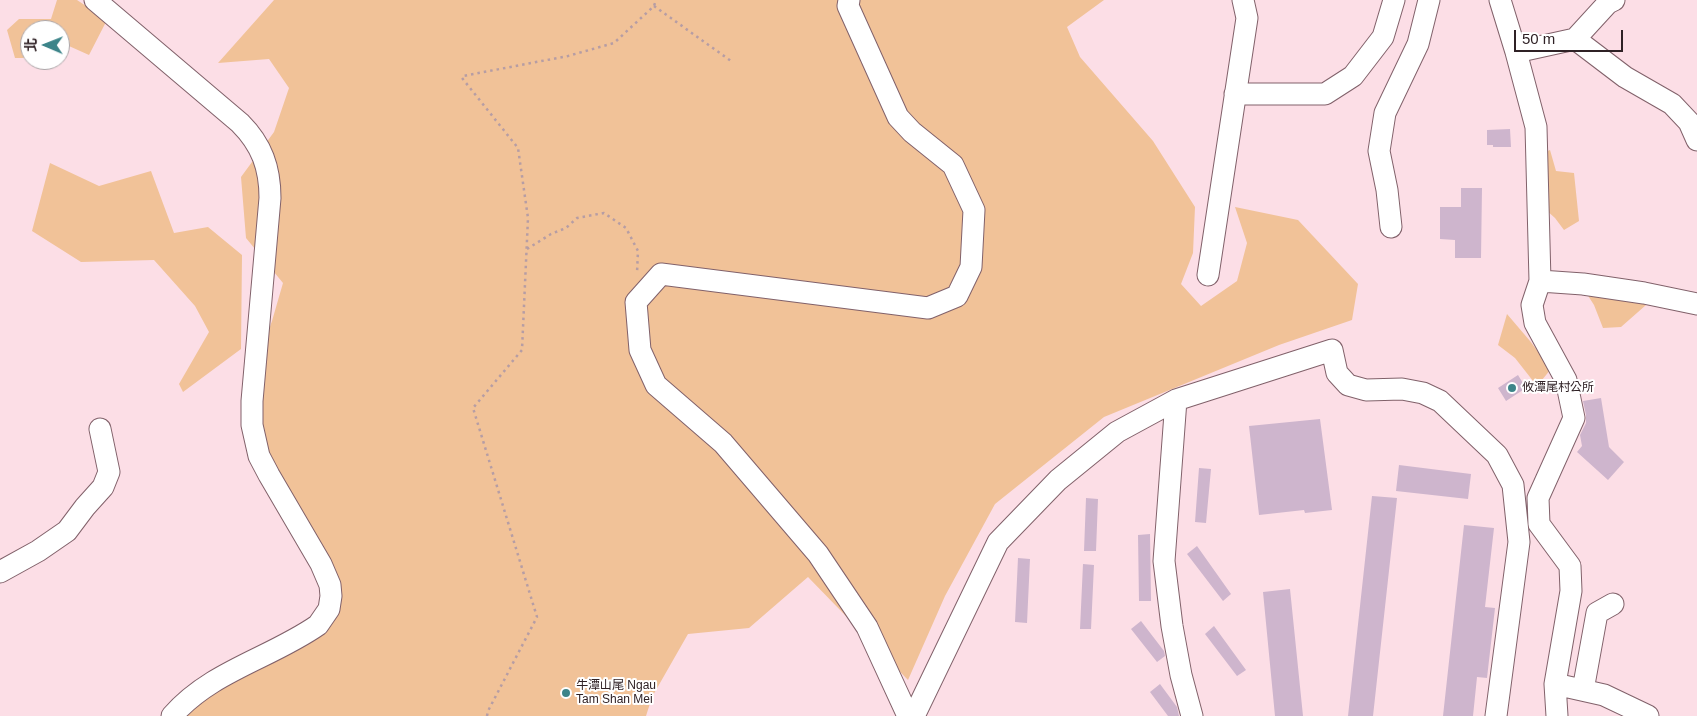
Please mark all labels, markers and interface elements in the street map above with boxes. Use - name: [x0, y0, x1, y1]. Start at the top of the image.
- north arrow: [20, 20, 70, 70]
- scale bar: [1517, 20, 1626, 52]
- text: 50 m: [1522, 30, 1555, 47]
- text: 北: [23, 38, 39, 52]
- place label: 攸潭尾村公所: [1522, 381, 1594, 395]
- marker: 攸潭尾村公所: [1506, 382, 1518, 394]
- place label: 牛潭山尾 Ngau Tam Shan Mei: [576, 679, 656, 707]
- marker: 牛潭山尾 Ngau Tam Shan Mei: [560, 687, 572, 699]

